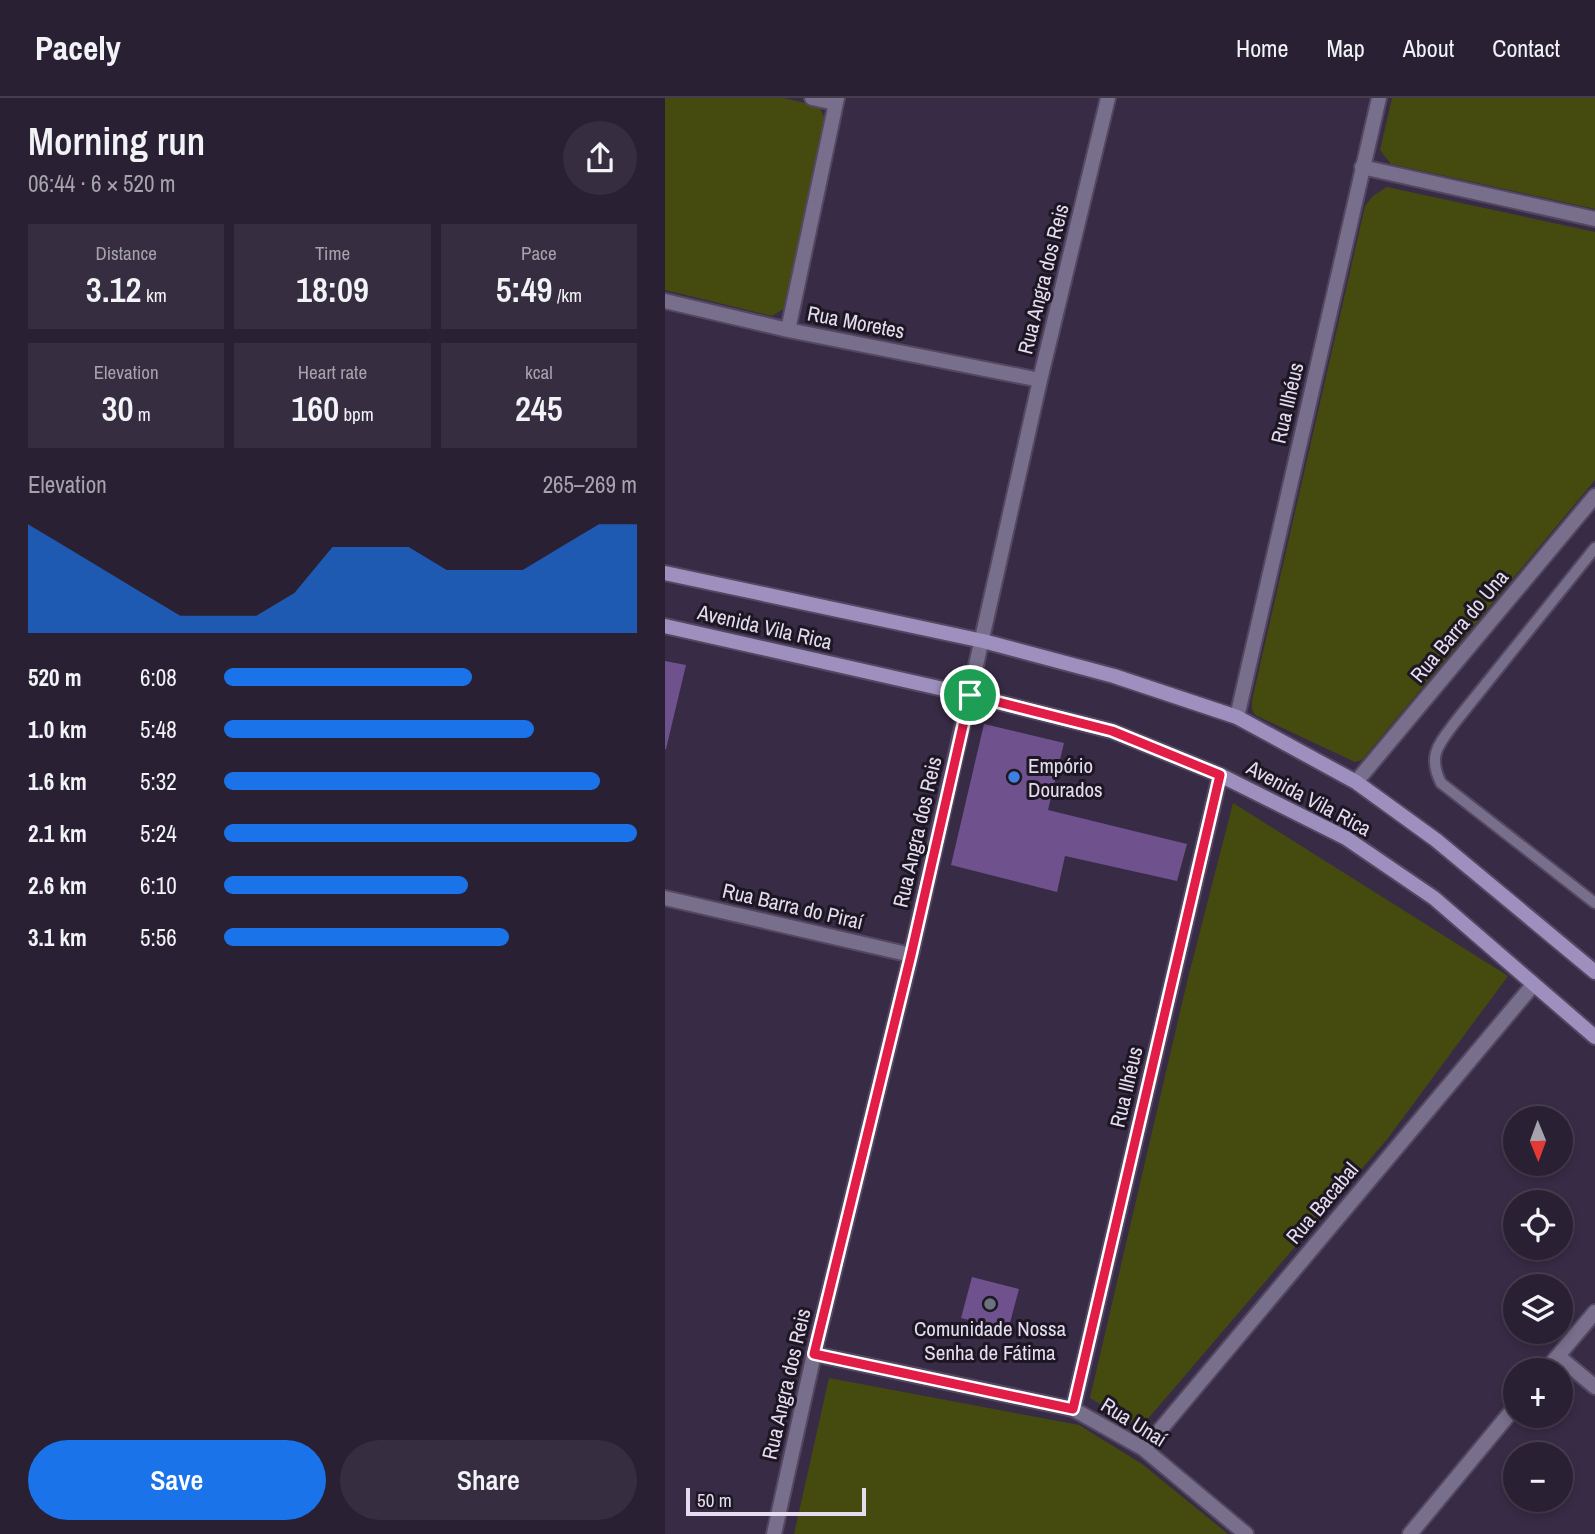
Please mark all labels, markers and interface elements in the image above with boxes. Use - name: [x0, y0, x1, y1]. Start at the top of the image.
- text: Pacely: [35, 26, 121, 70]
- text: Home: [1236, 32, 1288, 64]
- text: Map: [1326, 32, 1365, 64]
- text: About: [1403, 32, 1454, 64]
- text: Contact: [1492, 32, 1560, 64]
- text: Morning run: [28, 116, 205, 167]
- button: share: [563, 121, 637, 195]
- text: 06:44 · 6 × 520 m: [28, 168, 175, 199]
- street label: Rua Angra dos Reis: [1010, 201, 1076, 357]
- text: Distance: [95, 240, 157, 266]
- text: Time: [315, 240, 350, 266]
- text: Pace: [521, 240, 557, 266]
- text: 3.12: [86, 266, 142, 313]
- text: 18:09: [296, 266, 369, 313]
- text: 5:49: [496, 266, 553, 313]
- text: km: [142, 282, 167, 308]
- text: /km: [553, 282, 582, 308]
- street label: Rua Moretes: [805, 298, 907, 346]
- text: Elevation: [94, 359, 159, 385]
- text: Heart rate: [298, 359, 367, 385]
- text: kcal: [525, 359, 553, 385]
- street label: Rua Ilhéus: [1264, 360, 1310, 446]
- text: 30: [102, 385, 133, 432]
- text: 160: [291, 385, 339, 432]
- text: 245: [515, 385, 563, 432]
- text: m: [133, 401, 151, 427]
- text: bpm: [339, 401, 374, 427]
- text: Elevation: [28, 469, 107, 500]
- text: 265–269 m: [543, 469, 637, 500]
- street label: Rua Barra do Una: [1403, 563, 1515, 688]
- street label: Avenida Vila Rica: [694, 597, 836, 657]
- text: 520 m: [28, 662, 81, 693]
- text: 6:08: [140, 662, 177, 693]
- pin: [940, 665, 1000, 725]
- icon: arrive: [951, 676, 989, 714]
- text: 1.0 km: [28, 714, 87, 745]
- text: 5:48: [140, 714, 177, 745]
- place label: Empório Dourados: [1028, 751, 1103, 804]
- street label: Avenida Vila Rica: [1241, 753, 1377, 843]
- street label: Rua Angra dos Reis: [886, 754, 948, 910]
- text: 1.6 km: [28, 766, 87, 797]
- text: 5:32: [140, 766, 177, 797]
- marker: Empório Dourados: [1006, 769, 1022, 785]
- text: 2.1 km: [28, 818, 87, 849]
- text: 5:24: [140, 818, 177, 849]
- text: 2.6 km: [28, 870, 87, 901]
- text: 6:10: [140, 870, 177, 901]
- street label: Rua Barra do Piraí: [720, 876, 866, 936]
- text: 3.1 km: [28, 922, 87, 953]
- text: 5:56: [140, 922, 177, 953]
- street label: Rua Ilhéus: [1103, 1044, 1149, 1130]
- north arrow: [1503, 1106, 1573, 1176]
- map controls: [1503, 1106, 1573, 1512]
- street label: Rua Bacabal: [1279, 1156, 1365, 1250]
- button: locate: [1503, 1190, 1573, 1260]
- button: layers: [1503, 1274, 1573, 1344]
- marker: Comunidade Nossa Senha de Fátima: [982, 1296, 998, 1312]
- street label: Rua Angra dos Reis: [755, 1306, 817, 1462]
- place label: Comunidade Nossa Senha de Fátima: [914, 1314, 1067, 1367]
- button: +: [1503, 1358, 1573, 1428]
- street label: Rua Unaí: [1095, 1390, 1173, 1454]
- button: Save: [28, 1440, 326, 1520]
- button: Share: [340, 1440, 637, 1520]
- button: −: [1503, 1442, 1573, 1512]
- scale bar: [686, 1485, 866, 1517]
- text: 50 m: [697, 1487, 732, 1513]

